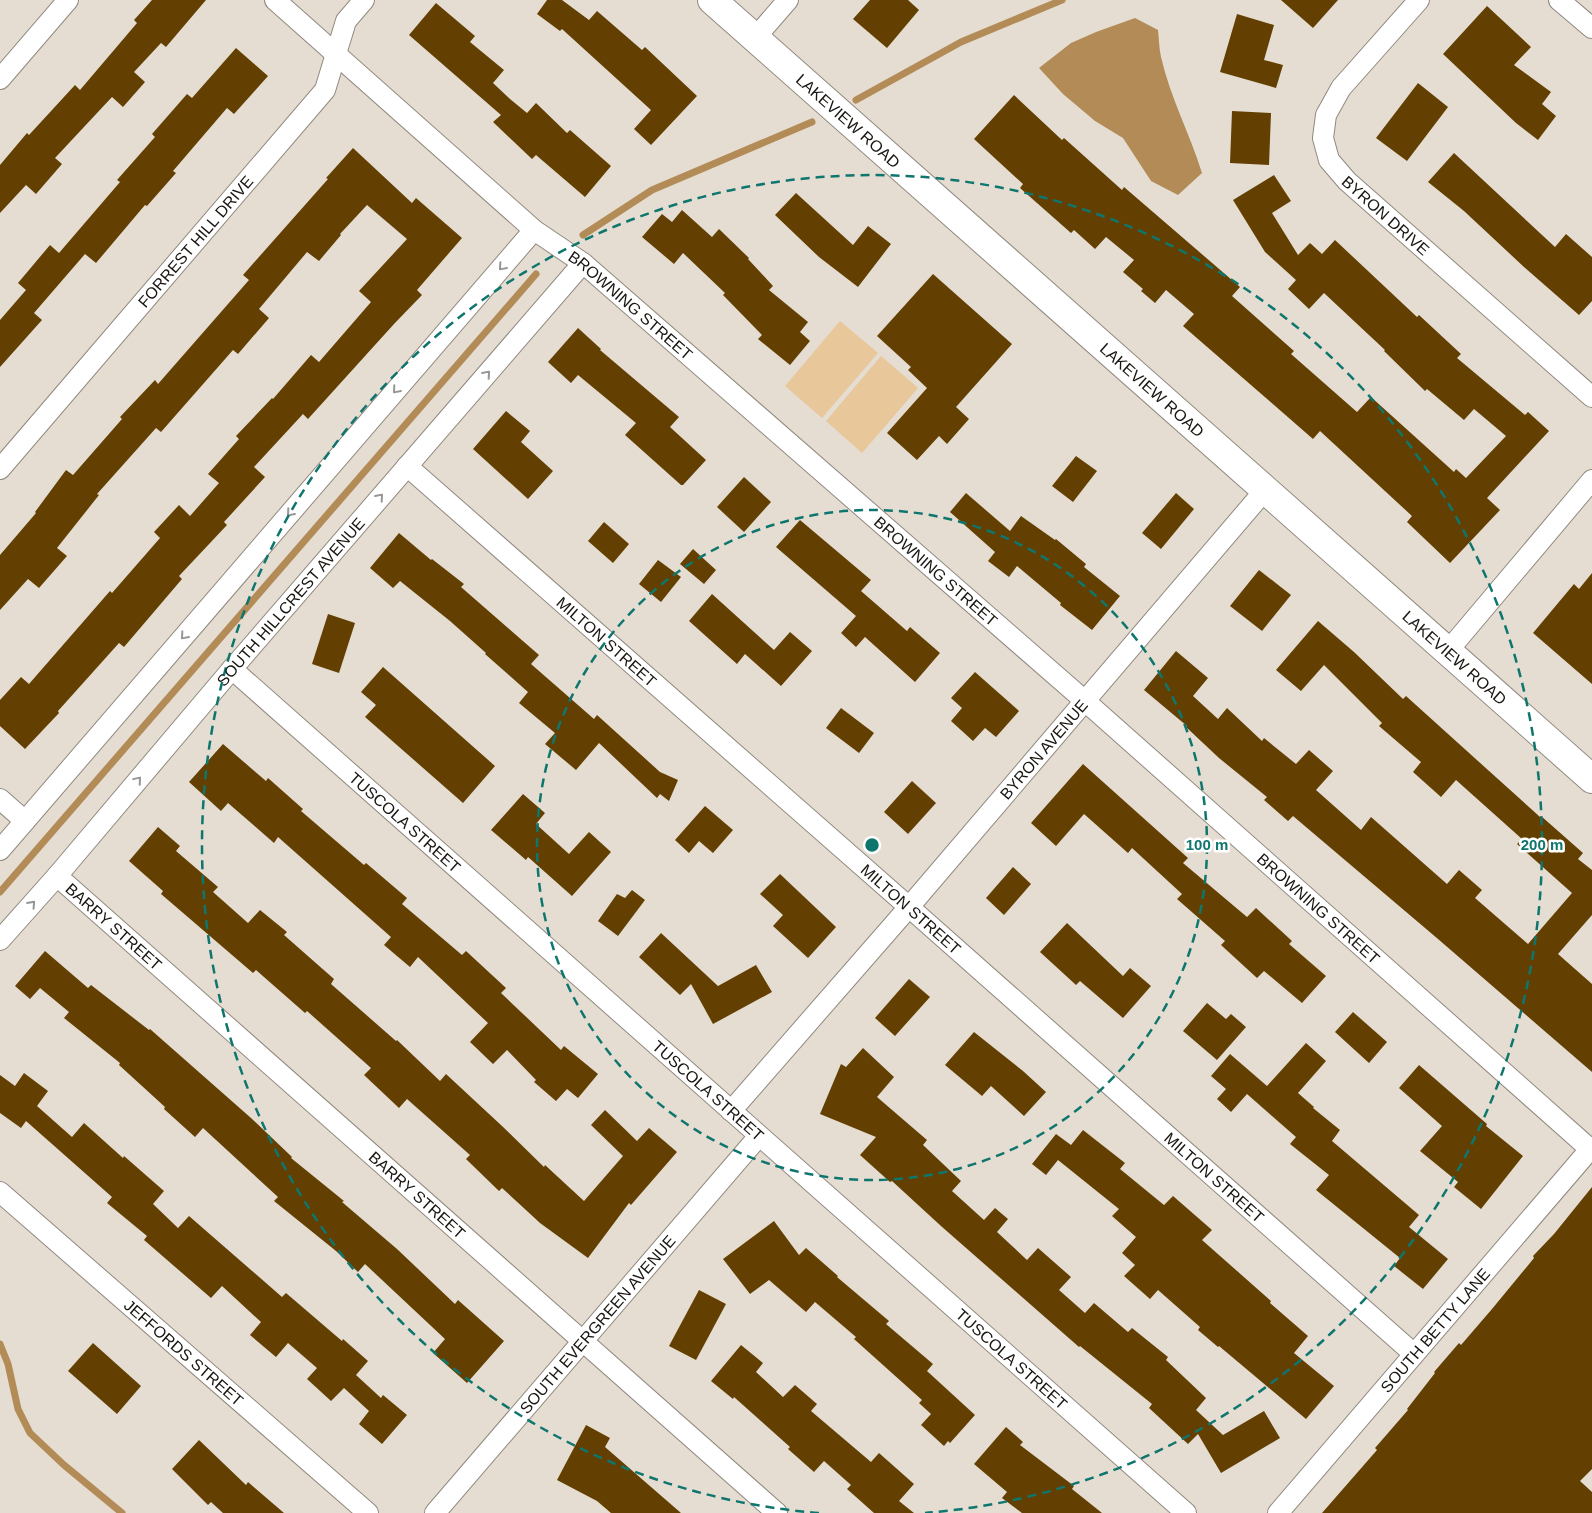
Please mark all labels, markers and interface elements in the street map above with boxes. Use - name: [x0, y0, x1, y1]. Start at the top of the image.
- street label: LAKEVIEW ROAD: [793, 70, 904, 171]
- street label: FORREST HILL DRIVE: [134, 172, 256, 310]
- street label: BYRON DRIVE: [1339, 172, 1433, 258]
- street label: BROWNING STREET: [566, 247, 696, 363]
- one-way arrow: [499, 261, 508, 270]
- street label: LAKEVIEW ROAD: [1097, 339, 1208, 440]
- one-way arrow: [481, 371, 489, 380]
- one-way arrow: [393, 384, 402, 393]
- one-way arrow: [374, 494, 383, 503]
- one-way arrow: [287, 508, 296, 517]
- street label: BROWNING STREET: [871, 513, 1001, 629]
- street label: SOUTH HILLCREST AVENUE: [213, 514, 368, 689]
- street label: MILTON STREET: [554, 593, 660, 690]
- street label: LAKEVIEW ROAD: [1400, 607, 1510, 708]
- one-way arrow: [181, 631, 190, 640]
- street label: BYRON AVENUE: [996, 696, 1091, 802]
- street label: TUSCOLA STREET: [346, 769, 464, 876]
- one-way arrow: [132, 777, 141, 786]
- centre of rings: [863, 836, 881, 854]
- text: 100 m: [1186, 836, 1228, 853]
- text: 200 m: [1521, 836, 1563, 853]
- street label: BROWNING STREET: [1254, 850, 1383, 967]
- street label: MILTON STREET: [858, 861, 964, 957]
- street label: BARRY STREET: [63, 880, 165, 973]
- one-way arrow: [27, 900, 36, 909]
- street label: TUSCOLA STREET: [649, 1037, 767, 1144]
- street label: MILTON STREET: [1161, 1129, 1268, 1226]
- street label: BARRY STREET: [366, 1148, 469, 1242]
- street label: SOUTH EVERGREEN AVENUE: [516, 1232, 678, 1417]
- street label: SOUTH BETTY LANE: [1377, 1265, 1493, 1396]
- street label: JEFFORDS STREET: [121, 1296, 247, 1409]
- street label: TUSCOLA STREET: [953, 1305, 1071, 1412]

